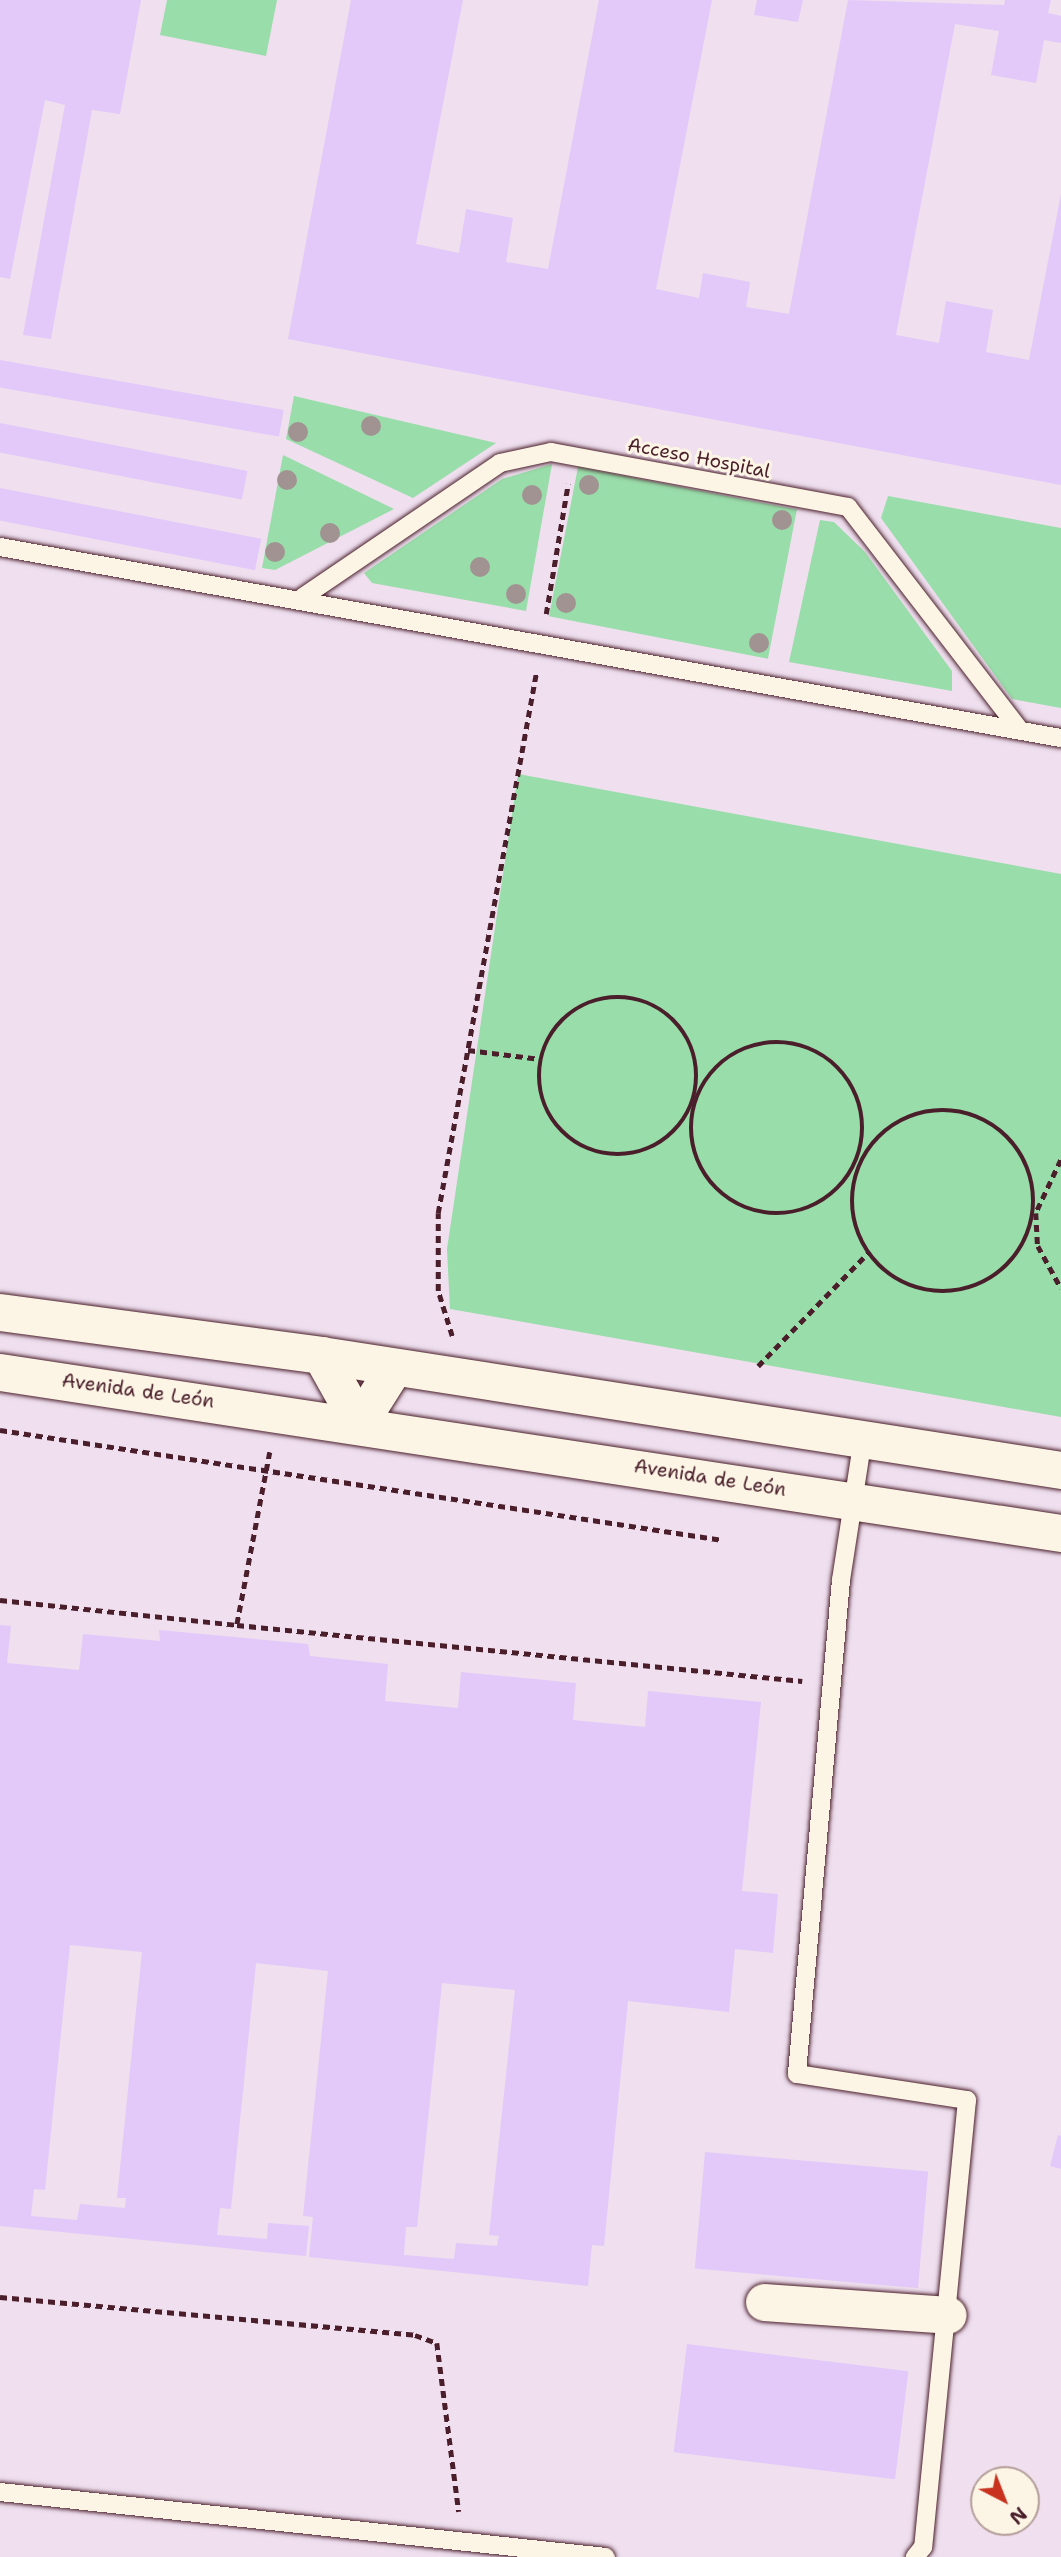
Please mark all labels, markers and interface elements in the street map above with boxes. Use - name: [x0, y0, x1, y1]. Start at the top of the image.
- street label: Acceso Hospital: [626, 433, 772, 483]
- street label: Avenida de León: [60, 1369, 216, 1413]
- street label: Avenida de León: [632, 1455, 788, 1501]
- north arrow: [970, 2466, 1040, 2536]
- text: N: [1004, 2501, 1032, 2530]

